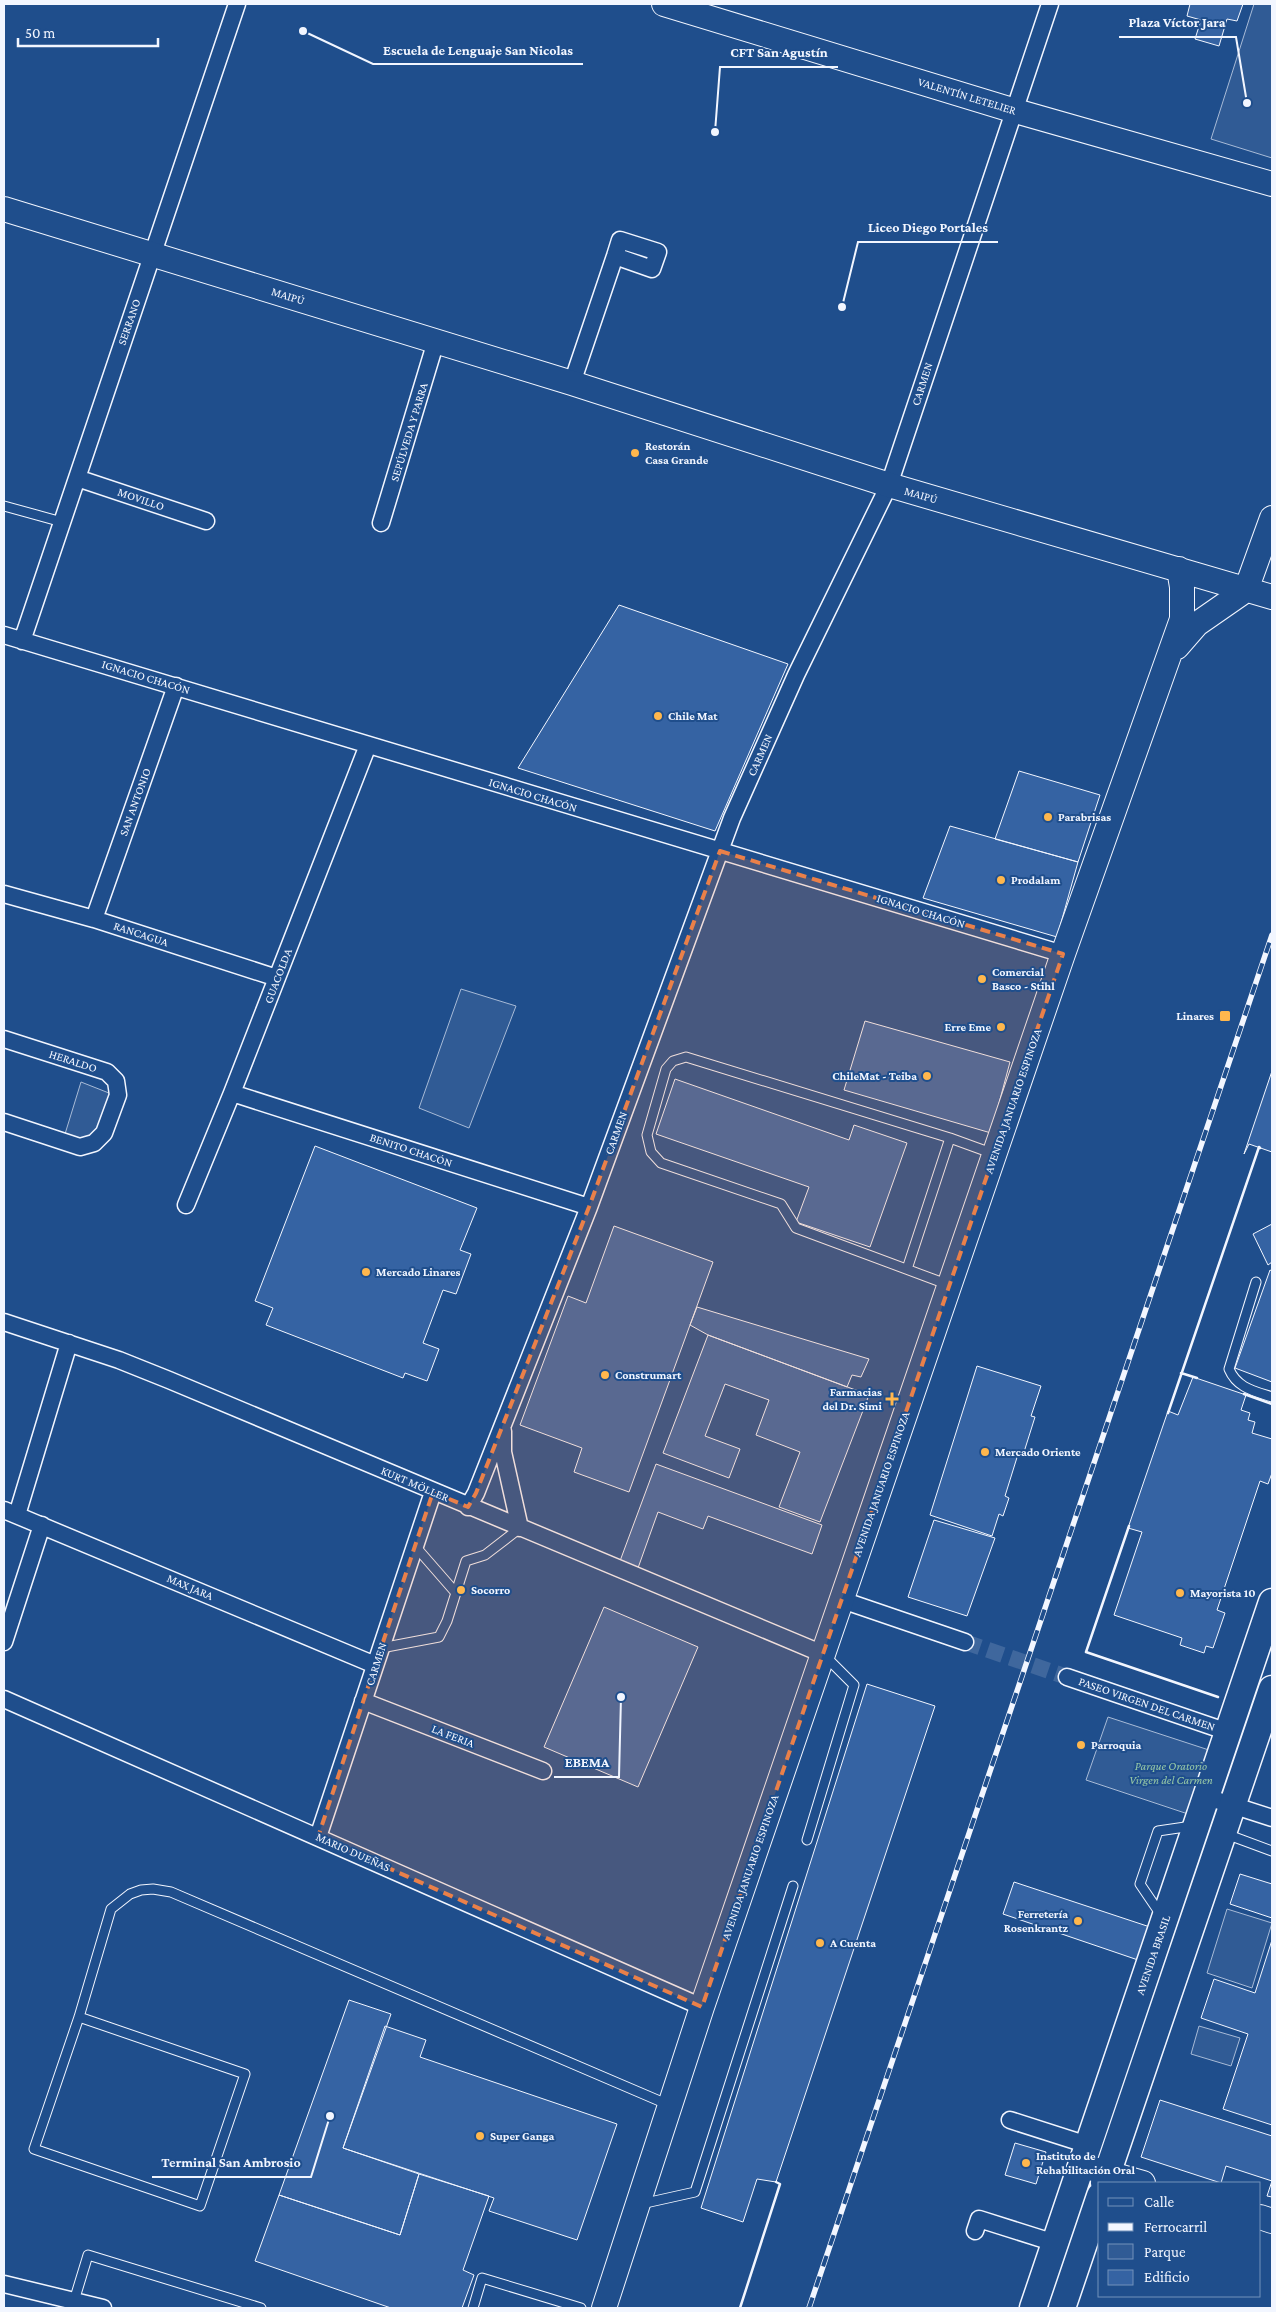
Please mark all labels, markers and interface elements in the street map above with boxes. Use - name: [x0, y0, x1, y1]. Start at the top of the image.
- callout: Plaza Víctor Jara: [1119, 8, 1236, 37]
- text: Plaza Víctor Jara: [1128, 14, 1226, 30]
- scale bar: [18, 15, 158, 47]
- text: 50 m: [25, 25, 55, 41]
- callout: Escuela de Lenguaje San Nicolas: [373, 35, 583, 64]
- callout: CFT San Agustín: [720, 38, 838, 67]
- text: Escuela de Lenguaje San Nicolas: [383, 42, 573, 59]
- text: CFT San Agustín: [730, 44, 828, 60]
- street label: VALENTÍN LETELIER: [916, 74, 1018, 118]
- callout: Liceo Diego Portales: [858, 213, 998, 242]
- text: Liceo Diego Portales: [868, 219, 988, 235]
- street label: MAIPÚ: [270, 284, 307, 308]
- street label: SERRANO: [115, 297, 143, 347]
- street label: CARMEN: [908, 360, 936, 407]
- street label: SEPÚLVEDA Y PARRA: [387, 381, 431, 483]
- place label: Restorán Casa Grande: [645, 439, 709, 467]
- marker: Restorán Casa Grande: [629, 447, 641, 459]
- street label: MAIPÚ: [903, 484, 940, 507]
- street label: MOVILLO: [116, 485, 166, 513]
- street label: IGNACIO CHACÓN: [100, 657, 192, 697]
- place label: Chile Mat: [668, 709, 718, 723]
- marker: Chile Mat: [652, 710, 664, 722]
- street label: CARMEN: [744, 732, 776, 778]
- street label: SAN ANTONIO: [116, 766, 154, 838]
- street label: IGNACIO CHACÓN: [487, 775, 579, 815]
- place label: Parabrisas: [1058, 810, 1111, 824]
- marker: Parabrisas: [1042, 811, 1054, 823]
- place label: Prodalam: [1011, 873, 1061, 887]
- marker: Prodalam: [995, 874, 1007, 886]
- street label: IGNACIO CHACÓN: [875, 891, 967, 931]
- street label: RANCAGUA: [112, 919, 170, 949]
- street label: GUACOLDA: [261, 946, 295, 1005]
- place label: Comercial Basco - Stihl: [992, 965, 1055, 993]
- marker: Comercial Basco - Stihl: [976, 973, 988, 985]
- place label: Linares: [1176, 1009, 1214, 1023]
- marker: Linares: [1218, 1009, 1232, 1023]
- place label: Erre Eme: [944, 1020, 991, 1034]
- marker: Erre Eme: [995, 1021, 1007, 1033]
- street label: AVENIDA JANUARIO ESPINOZA: [982, 1026, 1044, 1175]
- street label: HERALDO: [47, 1047, 99, 1075]
- place label: ChileMat - Teiba: [832, 1069, 917, 1083]
- marker: ChileMat - Teiba: [921, 1070, 933, 1082]
- street label: CARMEN: [602, 1109, 630, 1156]
- street label: BENITO CHACÓN: [368, 1130, 454, 1170]
- place label: Mercado Linares: [376, 1265, 461, 1279]
- marker: Mercado Linares: [360, 1266, 372, 1278]
- place label: Construmart: [615, 1368, 682, 1382]
- marker: Construmart: [599, 1369, 611, 1381]
- place label: Farmacias del Dr. Simi: [822, 1385, 883, 1413]
- marker: Farmacias del Dr. Simi: [886, 1393, 898, 1405]
- street label: AVENIDA JANUARIO ESPINOZA: [850, 1409, 912, 1558]
- place label: Mercado Oriente: [995, 1445, 1081, 1459]
- marker: Mercado Oriente: [979, 1446, 991, 1458]
- street label: KURT MÖLLER: [379, 1463, 452, 1505]
- street label: MAX JARA: [165, 1571, 215, 1603]
- place label: Socorro: [471, 1583, 510, 1597]
- marker: Socorro: [455, 1584, 467, 1596]
- place label: Mayorista 10: [1190, 1586, 1256, 1600]
- marker: Mayorista 10: [1174, 1587, 1186, 1599]
- street label: CARMEN: [362, 1640, 390, 1687]
- street label: PASEO VIRGEN DEL CARMEN: [1077, 1674, 1217, 1734]
- street label: LA FERIA: [430, 1721, 476, 1751]
- place label: Parroquia: [1091, 1738, 1142, 1752]
- marker: Parroquia: [1075, 1739, 1087, 1751]
- callout: EBEMA: [554, 1748, 619, 1777]
- text: EBEMA: [565, 1754, 610, 1770]
- park label: Parque Oratorio Virgen del Carmen: [1129, 1759, 1213, 1787]
- street label: AVENIDA JANUARIO ESPINOZA: [719, 1792, 781, 1941]
- street label: MARIO DUEÑAS: [314, 1829, 393, 1875]
- place label: Ferretería Rosenkrantz: [1004, 1907, 1068, 1935]
- street label: AVENIDA BRASIL: [1133, 1913, 1173, 1997]
- marker: Ferretería Rosenkrantz: [1072, 1915, 1084, 1927]
- place label: A Cuenta: [829, 1936, 876, 1950]
- marker: A Cuenta: [814, 1937, 826, 1949]
- place label: Super Ganga: [490, 2129, 555, 2143]
- marker: Super Ganga: [474, 2130, 486, 2142]
- callout: Terminal San Ambrosio: [152, 2148, 311, 2177]
- place label: Instituto de Rehabilitación Oral: [1036, 2149, 1136, 2177]
- text: Terminal San Ambrosio: [161, 2154, 301, 2170]
- marker: Instituto de Rehabilitación Oral: [1020, 2157, 1032, 2169]
- legend: [1098, 2182, 1261, 2297]
- text: Calle: [1144, 2194, 1175, 2210]
- text: Ferrocarril: [1144, 2219, 1207, 2235]
- text: Parque: [1144, 2244, 1186, 2261]
- text: Edificio: [1144, 2269, 1190, 2285]

